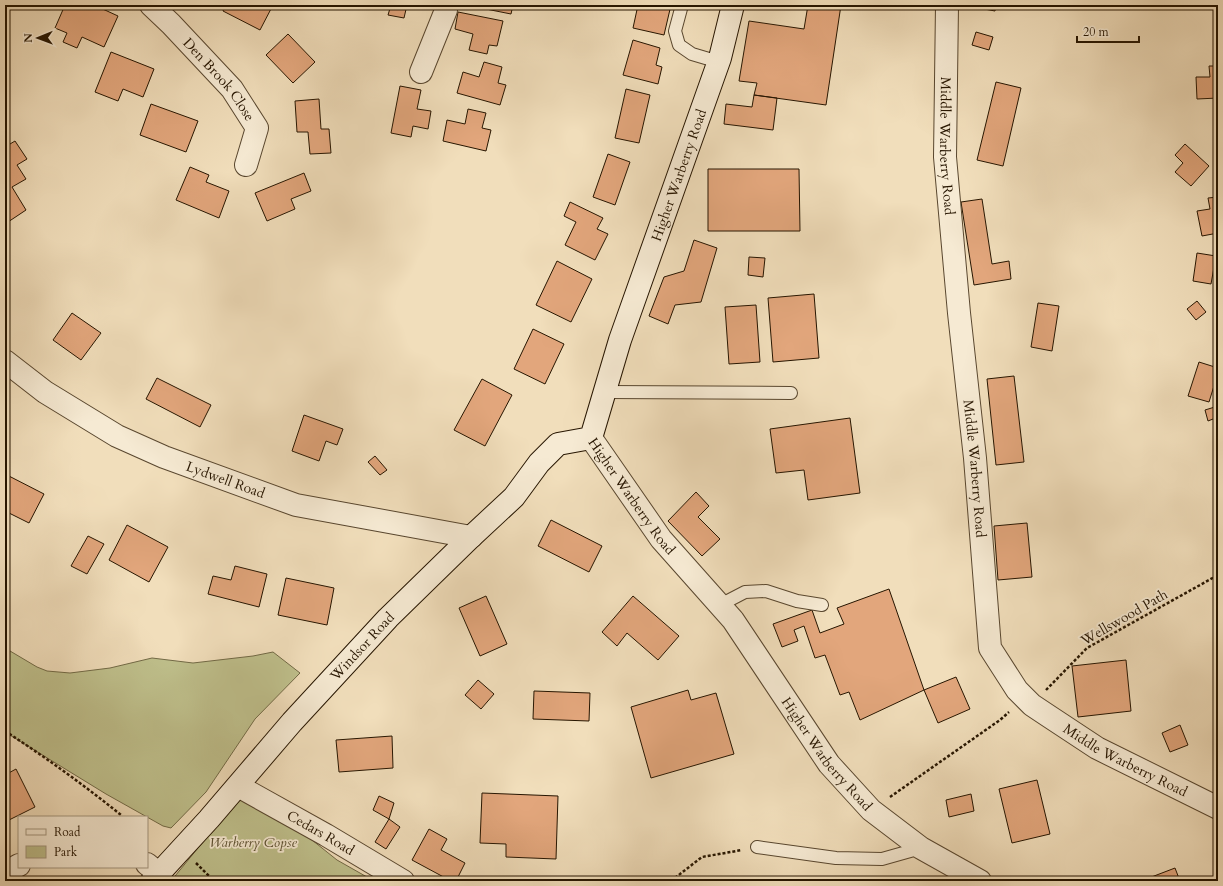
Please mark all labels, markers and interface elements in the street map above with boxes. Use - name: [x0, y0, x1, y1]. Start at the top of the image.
- north arrow: [18, 18, 58, 58]
- scale bar: [1077, 18, 1139, 44]
- text: 20 m: [1083, 24, 1110, 40]
- text: N: [21, 33, 36, 43]
- street label: Den Brook Close: [179, 34, 259, 125]
- street label: Middle Warberry Road: [935, 77, 959, 216]
- street label: Higher Warberry Road: [647, 106, 711, 244]
- street label: Middle Warberry Road: [959, 399, 990, 539]
- street label: Higher Warberry Road: [584, 434, 680, 559]
- street label: Lydwell Road: [183, 457, 268, 503]
- street label: Wellswood Path: [1076, 585, 1172, 651]
- street label: Windsor Road: [325, 608, 399, 686]
- street label: Higher Warberry Road: [777, 693, 877, 816]
- street label: Middle Warberry Road: [1059, 719, 1191, 802]
- street label: Cedars Road: [283, 806, 358, 860]
- legend: [18, 816, 148, 868]
- text: Road: [54, 824, 81, 840]
- park label: Warberry Copse: [209, 833, 297, 852]
- text: Park: [54, 844, 78, 860]

